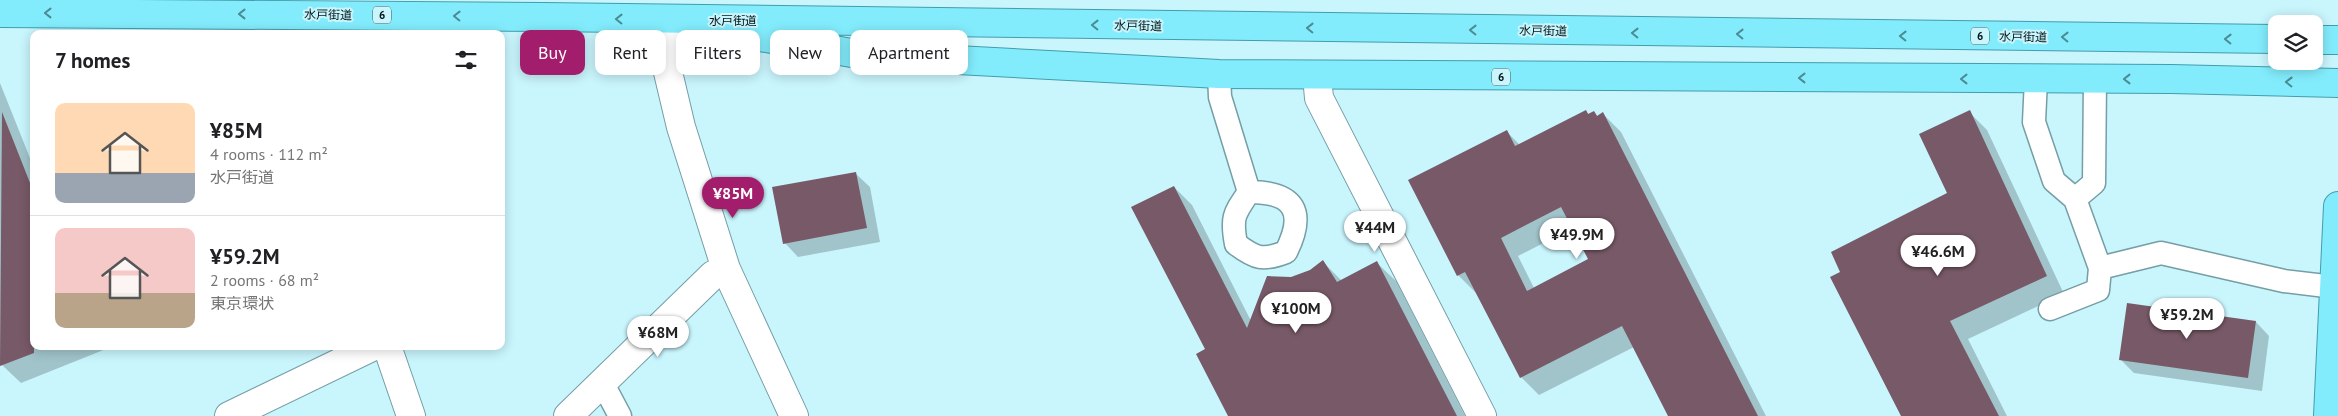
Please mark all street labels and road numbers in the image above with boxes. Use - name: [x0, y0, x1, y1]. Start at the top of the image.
- road number: 6: [373, 6, 391, 24]
- street label: 水戸街道: [304, 7, 352, 22]
- street label: 水戸街道: [709, 13, 757, 28]
- street label: 水戸街道: [1114, 18, 1162, 33]
- street label: 水戸街道: [1519, 23, 1567, 38]
- road number: 6: [1971, 28, 1989, 44]
- street label: 水戸街道: [1999, 29, 2047, 44]
- road number: 6: [1492, 68, 1510, 86]

